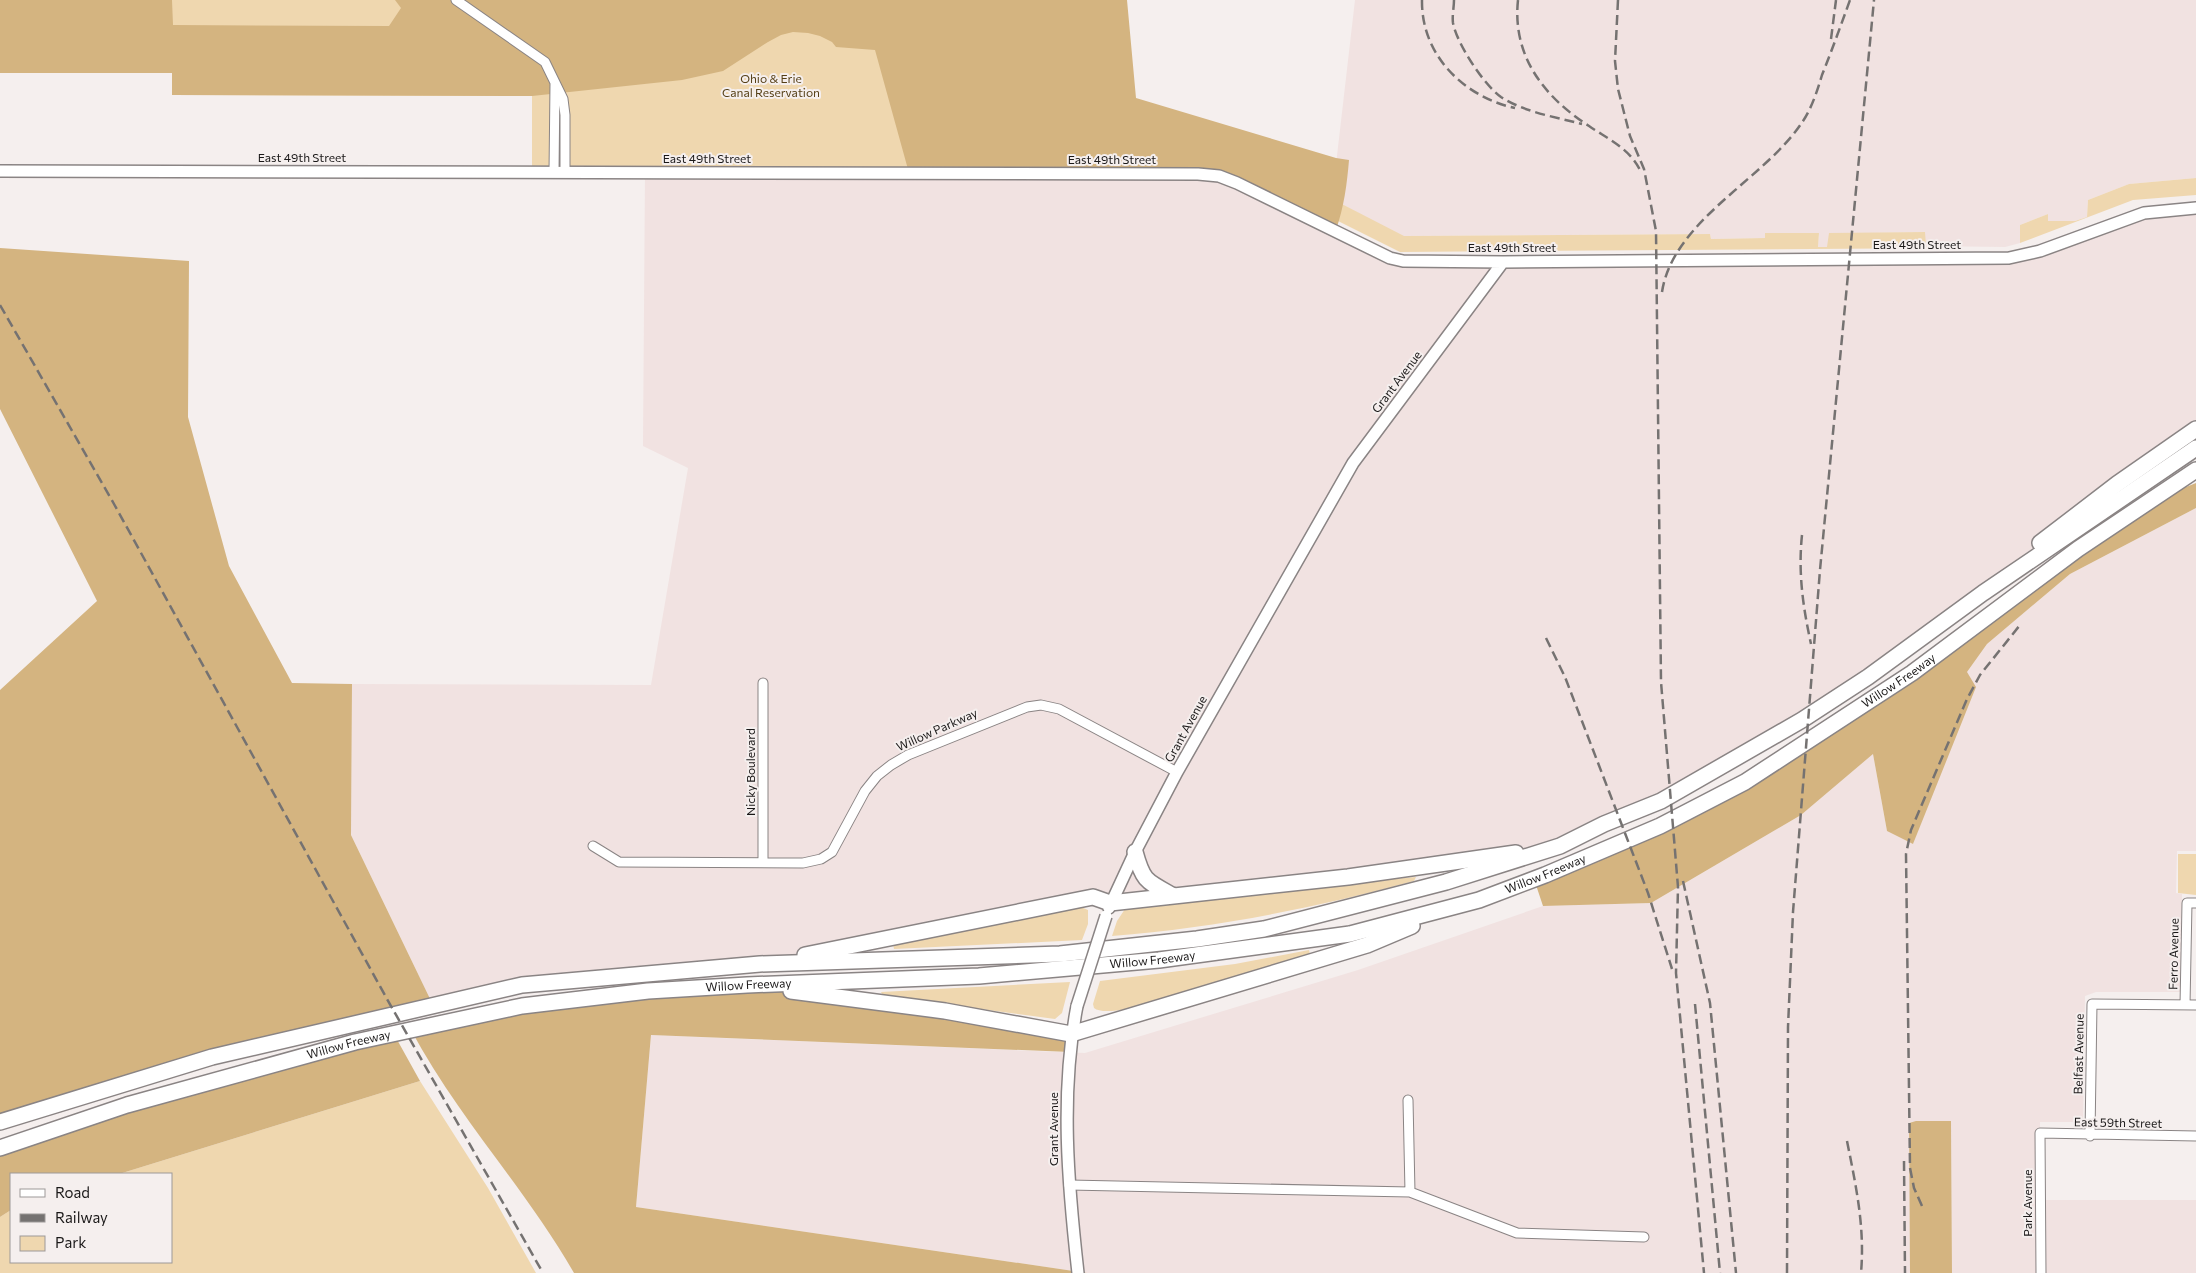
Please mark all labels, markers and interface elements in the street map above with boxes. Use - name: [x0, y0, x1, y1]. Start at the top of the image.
- park label: Ohio & Erie Canal Reservation: [722, 71, 820, 99]
- street label: East 49th Street: [258, 150, 346, 164]
- street label: East 49th Street: [663, 151, 751, 165]
- street label: East 49th Street: [1068, 152, 1156, 166]
- street label: East 49th Street: [1873, 237, 1961, 251]
- street label: East 49th Street: [1468, 240, 1556, 254]
- street label: Grant Avenue: [1368, 348, 1424, 415]
- street label: Willow Freeway: [1859, 650, 1938, 710]
- street label: Grant Avenue: [1161, 693, 1209, 764]
- street label: Willow Parkway: [894, 705, 979, 753]
- street label: Nicky Boulevard: [743, 728, 757, 816]
- street label: Willow Freeway: [1503, 850, 1588, 896]
- street label: Ferro Avenue: [2165, 918, 2181, 990]
- street label: Willow Freeway: [1109, 947, 1196, 970]
- street label: Willow Freeway: [705, 975, 792, 994]
- street label: Belfast Avenue: [2070, 1014, 2086, 1094]
- street label: Willow Freeway: [305, 1027, 392, 1061]
- street label: Grant Avenue: [1046, 1092, 1060, 1166]
- street label: East 59th Street: [2074, 1114, 2162, 1130]
- street label: Park Avenue: [2020, 1169, 2034, 1237]
- legend: [10, 1173, 172, 1263]
- text: Road: [55, 1183, 90, 1201]
- text: Railway: [55, 1208, 108, 1226]
- text: Park: [55, 1233, 86, 1251]

